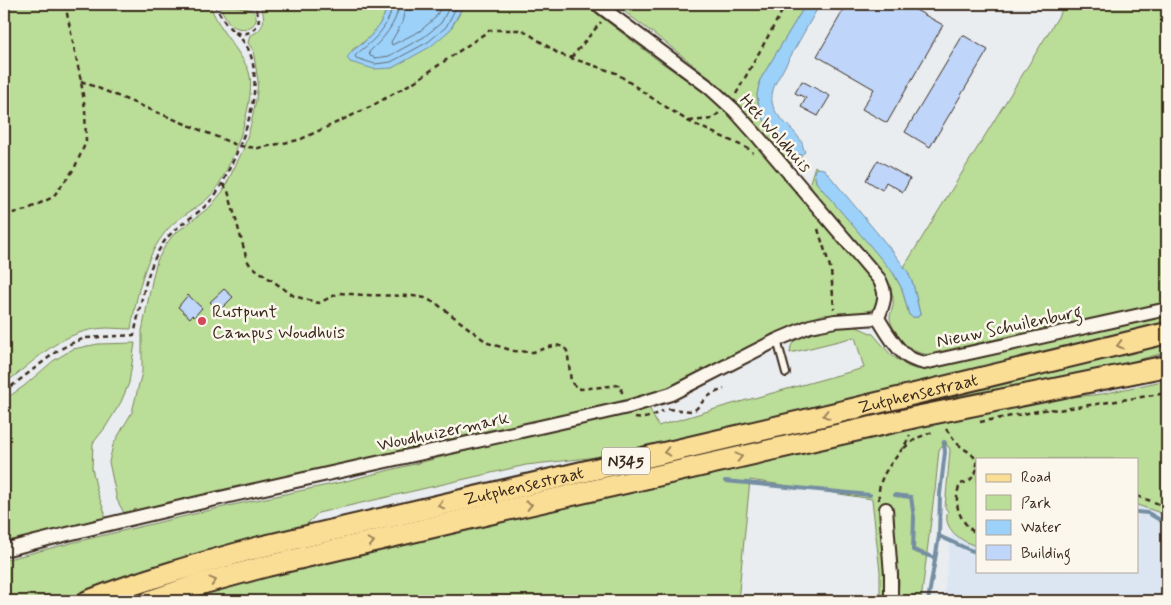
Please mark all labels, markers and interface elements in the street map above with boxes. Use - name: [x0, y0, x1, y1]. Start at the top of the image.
- street label: Het Woldhuis: [734, 89, 817, 178]
- place label: Rustpunt Campus Woudhuis: [212, 300, 345, 345]
- street label: Nieuw Schuilenburg: [934, 300, 1085, 356]
- marker: Rustpunt Campus Woudhuis: [196, 315, 208, 327]
- one-way arrow: [1115, 339, 1124, 350]
- street label: Zutphensestraat: [856, 368, 981, 420]
- street label: Woudhuizermark: [375, 406, 511, 458]
- one-way arrow: [821, 409, 830, 420]
- one-way arrow: [663, 446, 672, 457]
- road number: N345: [602, 448, 650, 474]
- one-way arrow: [734, 452, 743, 463]
- legend: [976, 458, 1138, 572]
- street label: Zutphensestraat: [461, 461, 586, 512]
- text: Road: [1021, 468, 1051, 488]
- text: Park: [1021, 494, 1051, 514]
- one-way arrow: [437, 499, 446, 510]
- one-way arrow: [525, 500, 534, 511]
- text: Water: [1021, 518, 1061, 538]
- one-way arrow: [366, 537, 375, 548]
- text: Building: [1021, 544, 1071, 565]
- one-way arrow: [209, 576, 218, 587]

